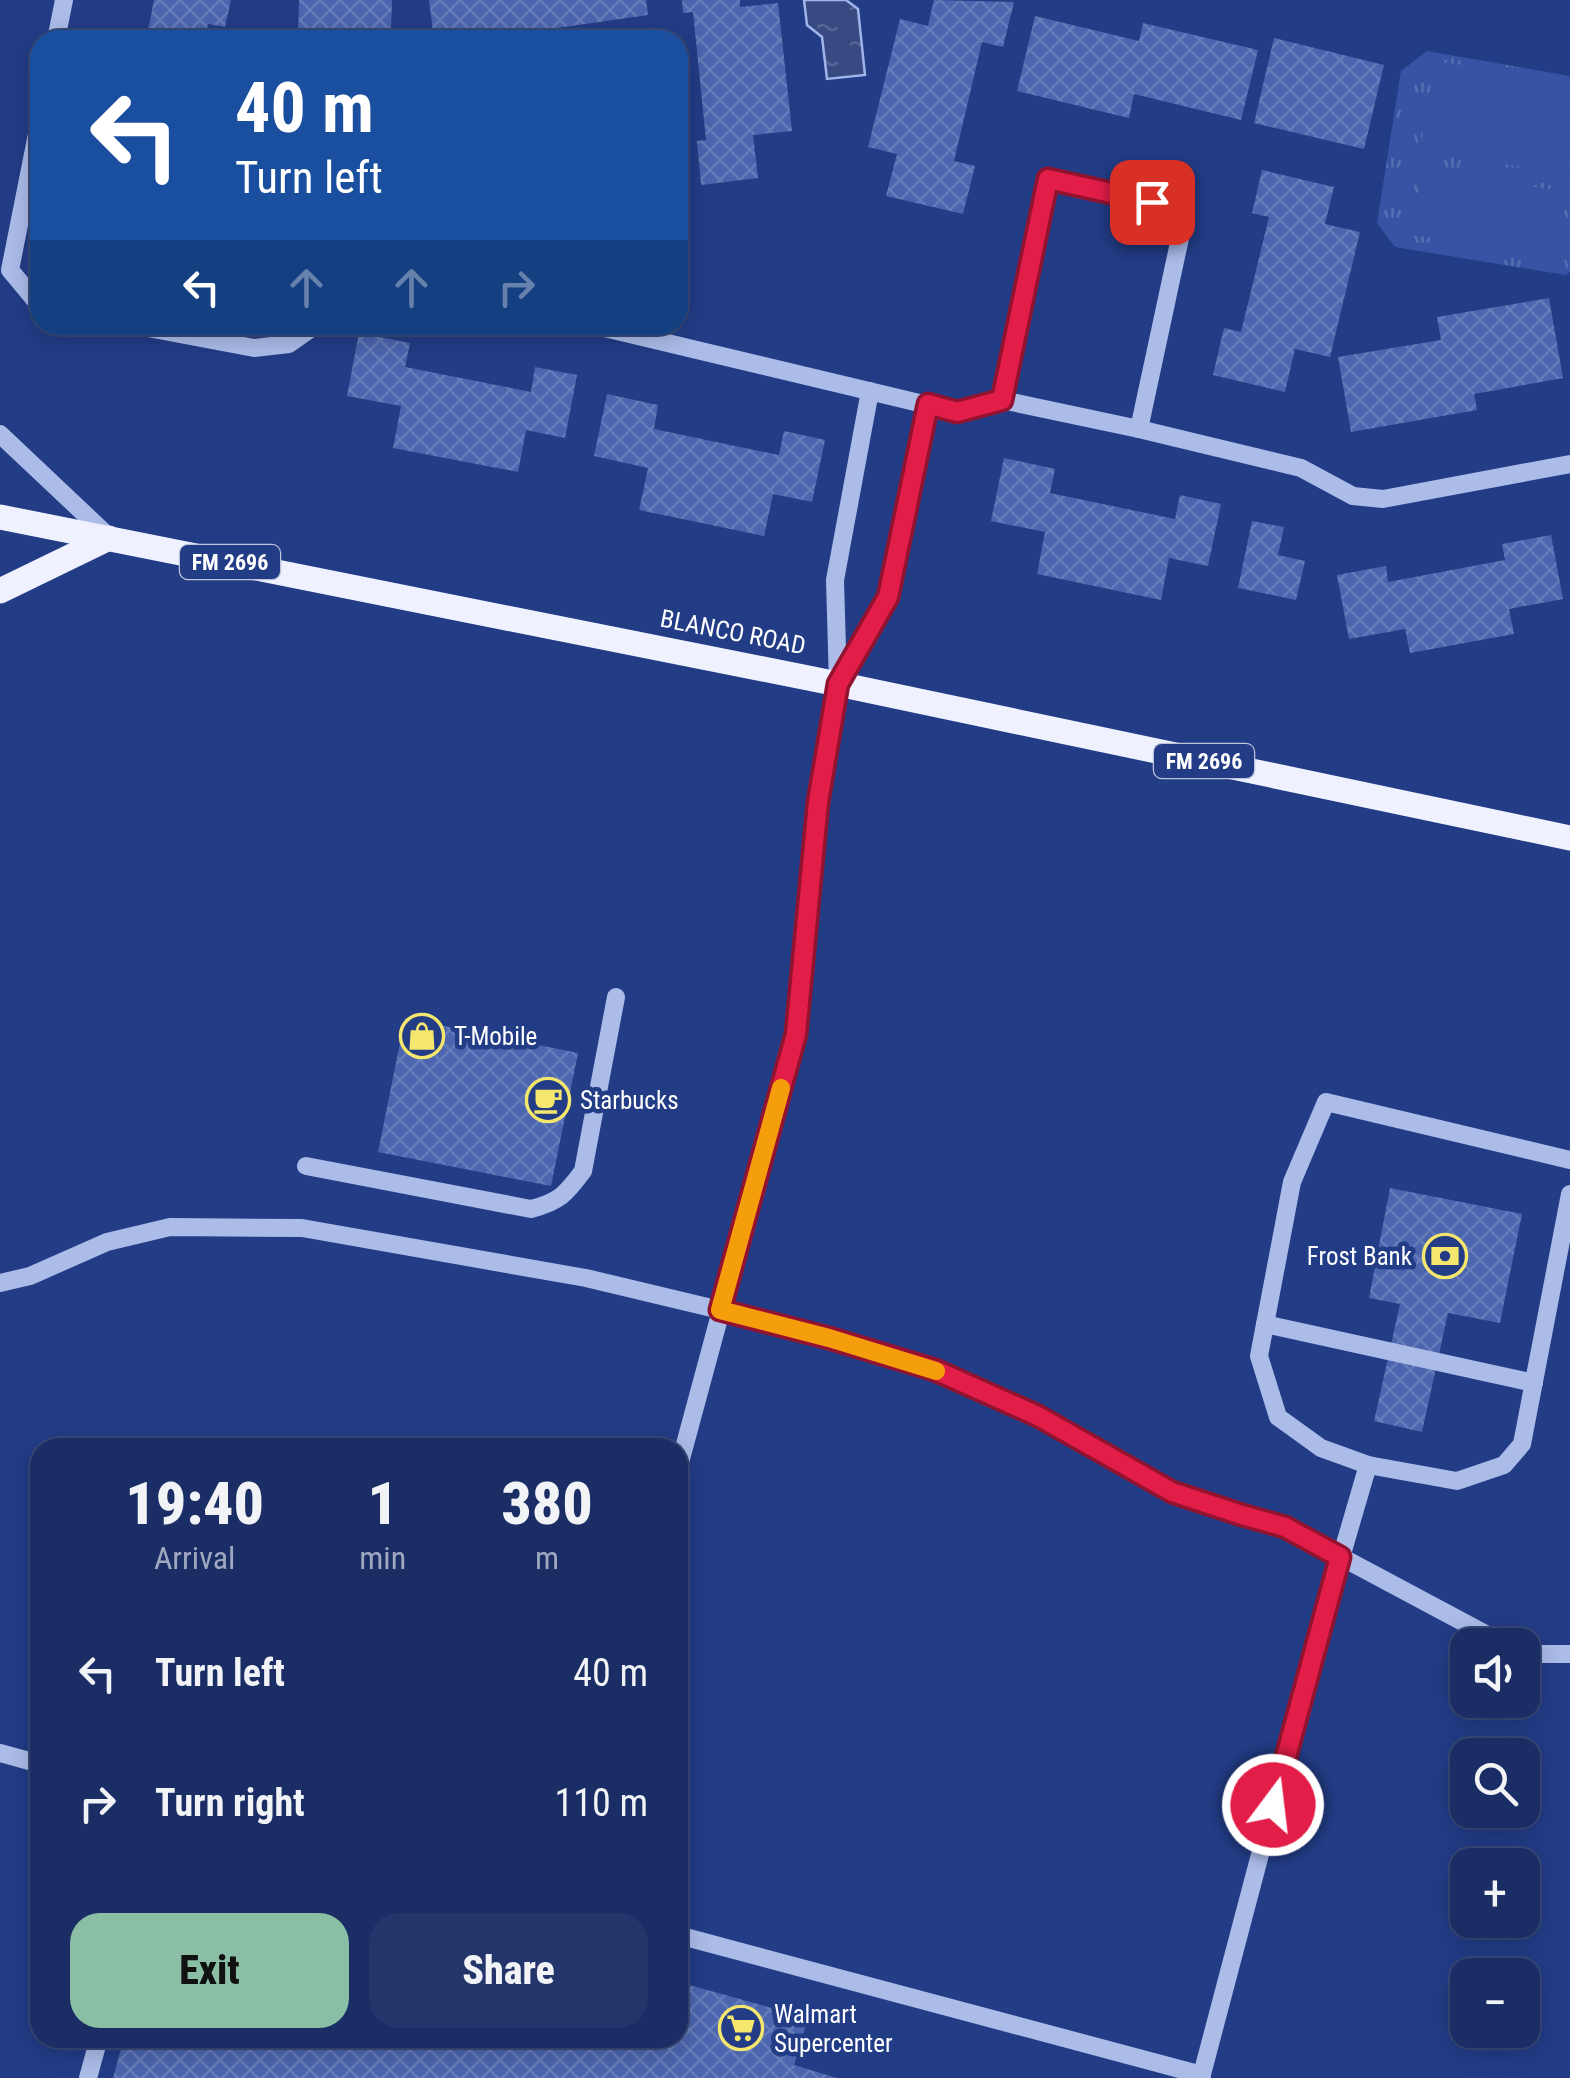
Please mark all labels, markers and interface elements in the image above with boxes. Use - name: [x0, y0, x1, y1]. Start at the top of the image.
- text: 40 m: [235, 67, 374, 149]
- icon: left: [70, 70, 200, 200]
- text: Turn left: [235, 151, 383, 204]
- pin: [1110, 160, 1195, 245]
- icon: arrive: [1125, 175, 1180, 230]
- icon: left: [174, 260, 229, 315]
- icon: ahead: [279, 260, 334, 315]
- icon: ahead: [384, 260, 439, 315]
- icon: right: [489, 260, 544, 315]
- road number: FM 2696: [180, 545, 280, 579]
- street label: BLANCO ROAD: [658, 604, 808, 660]
- road number: FM 2696: [1154, 744, 1254, 778]
- shop icon: T-Mobile: [399, 1013, 445, 1059]
- place label: T-Mobile: [454, 1022, 537, 1051]
- cafe icon: Starbucks: [525, 1077, 571, 1123]
- place label: Starbucks: [580, 1086, 679, 1115]
- bank icon: Frost Bank: [1422, 1233, 1468, 1279]
- place label: Frost Bank: [1307, 1242, 1413, 1271]
- text: 19:40: [125, 1468, 264, 1539]
- text: 1: [367, 1468, 398, 1539]
- text: 380: [501, 1468, 593, 1539]
- text: Arrival: [154, 1539, 235, 1577]
- text: min: [359, 1539, 406, 1577]
- text: m: [535, 1539, 559, 1577]
- map controls: [1450, 1628, 1540, 2048]
- button: sound: [1450, 1628, 1540, 1718]
- icon: left: [70, 1646, 125, 1701]
- text: Turn left: [155, 1651, 285, 1695]
- text: 40 m: [573, 1651, 648, 1695]
- button: search: [1450, 1738, 1540, 1828]
- position arrow: [1221, 1753, 1325, 1857]
- icon: right: [70, 1776, 125, 1831]
- text: Turn right: [155, 1781, 305, 1825]
- text: 110 m: [554, 1781, 648, 1825]
- button: +: [1450, 1848, 1540, 1938]
- button: Exit: [70, 1913, 349, 2028]
- button: Share: [369, 1913, 648, 2028]
- button: −: [1450, 1958, 1540, 2048]
- place label: Walmart Supercenter: [774, 2000, 893, 2058]
- supermarket icon: Walmart Supercenter: [718, 2005, 764, 2051]

